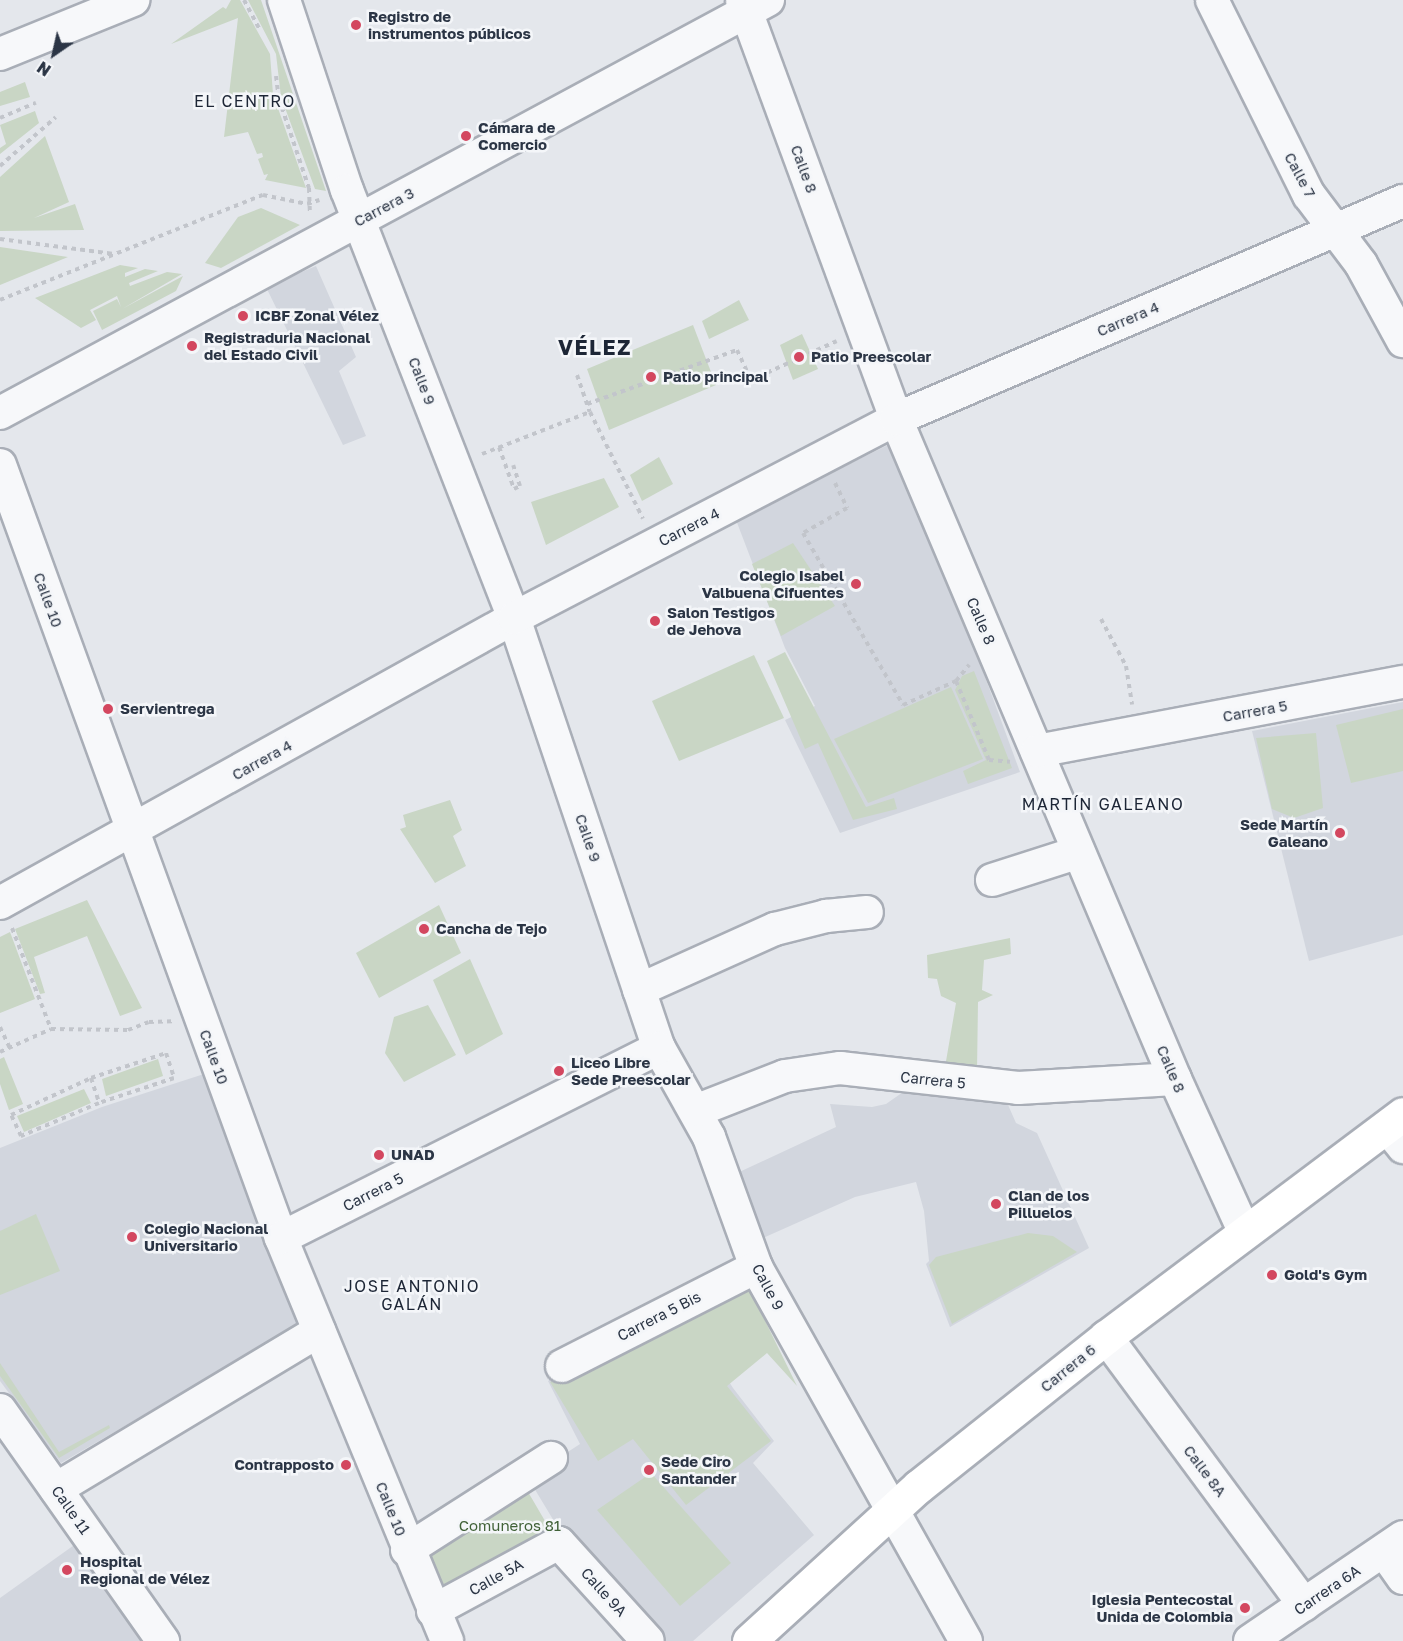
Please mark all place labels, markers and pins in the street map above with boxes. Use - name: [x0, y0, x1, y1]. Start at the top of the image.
- place label: Registro de instrumentos públicos: [368, 7, 531, 42]
- marker: Registro de instrumentos públicos: [349, 18, 363, 32]
- place label: Cámara de Comercio: [478, 118, 555, 153]
- marker: Cámara de Comercio: [459, 129, 473, 143]
- place label: ICBF Zonal Vélez: [255, 307, 379, 325]
- marker: ICBF Zonal Vélez: [236, 309, 250, 323]
- place label: Registraduria Nacional del Estado Civil: [204, 328, 370, 363]
- marker: Registraduria Nacional del Estado Civil: [185, 339, 199, 353]
- place label: Patio Preescolar: [811, 348, 931, 366]
- marker: Patio Preescolar: [792, 350, 806, 364]
- place label: Patio principal: [663, 368, 768, 386]
- marker: Patio principal: [644, 370, 658, 384]
- place label: Colegio Isabel Valbuena Cifuentes: [702, 566, 844, 601]
- marker: Colegio Isabel Valbuena Cifuentes: [849, 577, 863, 591]
- place label: Salon Testigos de Jehova: [667, 603, 775, 638]
- marker: Salon Testigos de Jehova: [648, 614, 662, 628]
- place label: Servientrega: [120, 700, 215, 718]
- marker: Servientrega: [101, 702, 115, 716]
- place label: Sede Martín Galeano: [1240, 815, 1328, 850]
- marker: Sede Martín Galeano: [1333, 826, 1347, 840]
- place label: Cancha de Tejo: [436, 920, 547, 938]
- marker: Cancha de Tejo: [417, 922, 431, 936]
- place label: Liceo Libre Sede Preescolar: [571, 1053, 691, 1088]
- marker: Liceo Libre Sede Preescolar: [552, 1064, 566, 1078]
- place label: UNAD: [391, 1146, 435, 1164]
- marker: UNAD: [372, 1148, 386, 1162]
- place label: Clan de los Pilluelos: [1008, 1186, 1089, 1221]
- marker: Clan de los Pilluelos: [989, 1197, 1003, 1211]
- place label: Colegio Nacional Universitario: [144, 1219, 268, 1254]
- marker: Colegio Nacional Universitario: [125, 1230, 139, 1244]
- place label: Gold's Gym: [1284, 1266, 1367, 1284]
- marker: Gold's Gym: [1265, 1268, 1279, 1282]
- place label: Sede Ciro Santander: [661, 1452, 737, 1487]
- place label: Contrapposto: [234, 1456, 334, 1474]
- marker: Contrapposto: [339, 1458, 353, 1472]
- marker: Sede Ciro Santander: [642, 1463, 656, 1477]
- place label: Hospital Regional de Vélez: [80, 1552, 210, 1587]
- marker: Hospital Regional de Vélez: [58, 1561, 76, 1579]
- place label: Iglesia Pentecostal Unida de Colombia: [1092, 1590, 1233, 1625]
- marker: Iglesia Pentecostal Unida de Colombia: [1238, 1601, 1252, 1615]

